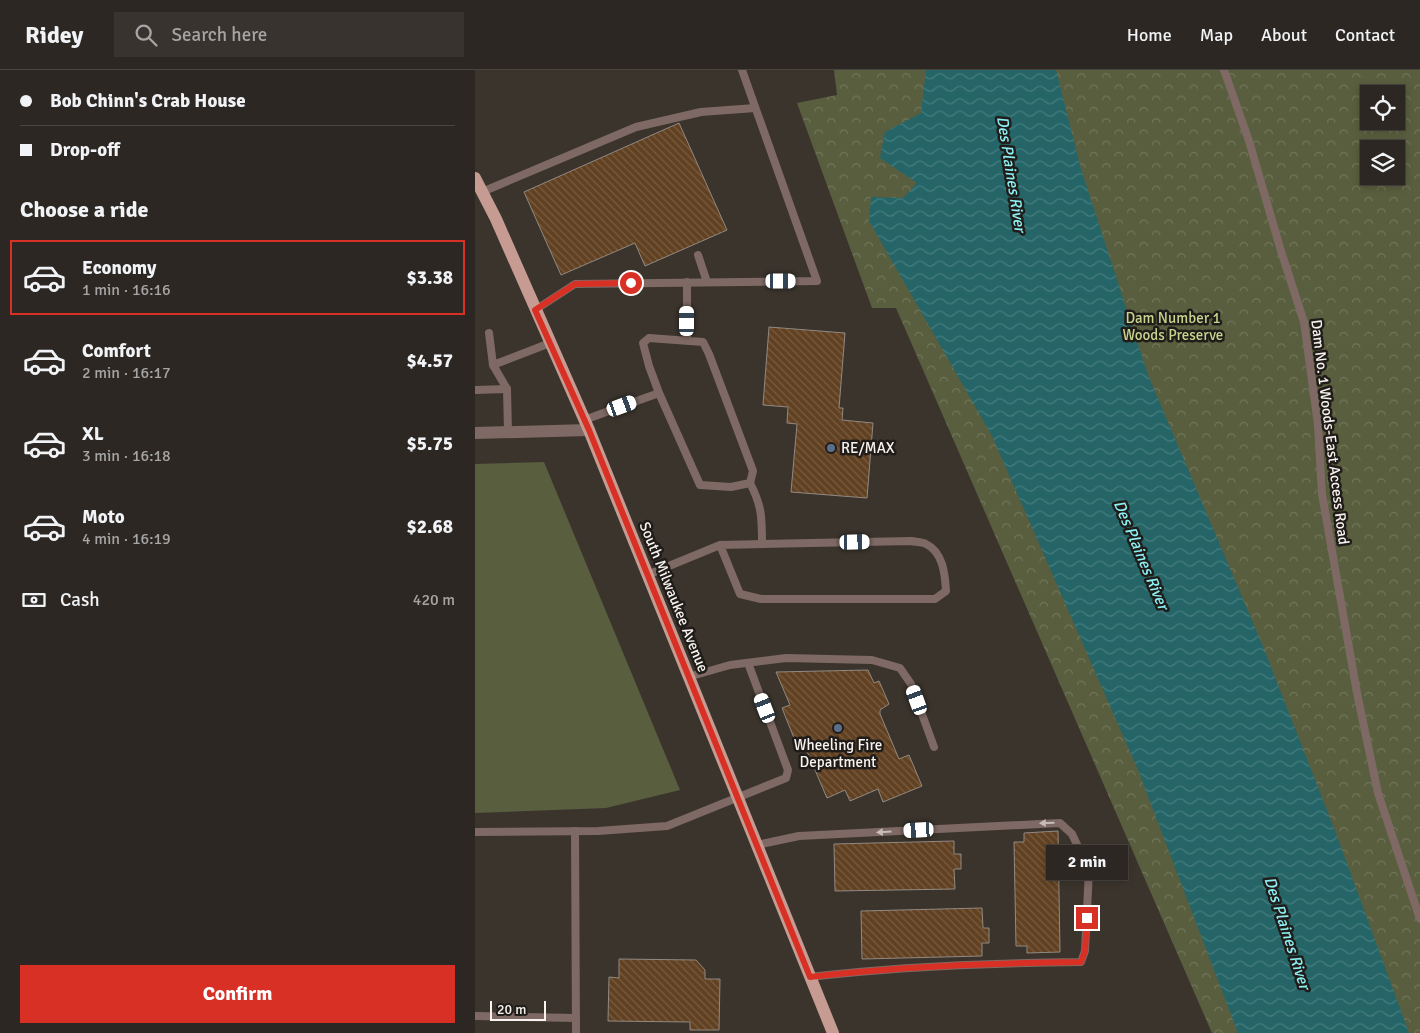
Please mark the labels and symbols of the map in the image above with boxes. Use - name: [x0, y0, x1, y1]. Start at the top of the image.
- water label: Des Plaines River: [992, 115, 1030, 236]
- route start: [620, 272, 642, 294]
- car: [766, 274, 796, 289]
- car: [679, 306, 694, 336]
- park label: Dam Number 1 Woods Preserve: [1123, 309, 1223, 344]
- street label: Dam No. 1 Woods-East Access Road: [1307, 318, 1353, 546]
- car: [605, 394, 638, 418]
- place label: RE/MAX: [841, 439, 895, 457]
- marker: RE/MAX: [825, 442, 837, 454]
- water label: Des Plaines River: [1109, 497, 1174, 615]
- street label: South Milwaukee Avenue: [636, 519, 712, 675]
- car: [839, 534, 870, 550]
- car: [904, 683, 929, 717]
- car: [752, 691, 777, 725]
- marker: Wheeling Fire Department: [832, 722, 844, 734]
- place label: Wheeling Fire Department: [794, 736, 882, 771]
- one-way arrow: [1038, 819, 1054, 827]
- car: [903, 822, 934, 838]
- one-way arrow: [876, 829, 892, 837]
- callout: 2 min: [1046, 846, 1128, 880]
- water label: Des Plaines River: [1259, 874, 1315, 994]
- route end: [1076, 907, 1098, 929]
- scale bar: [490, 998, 546, 1021]

